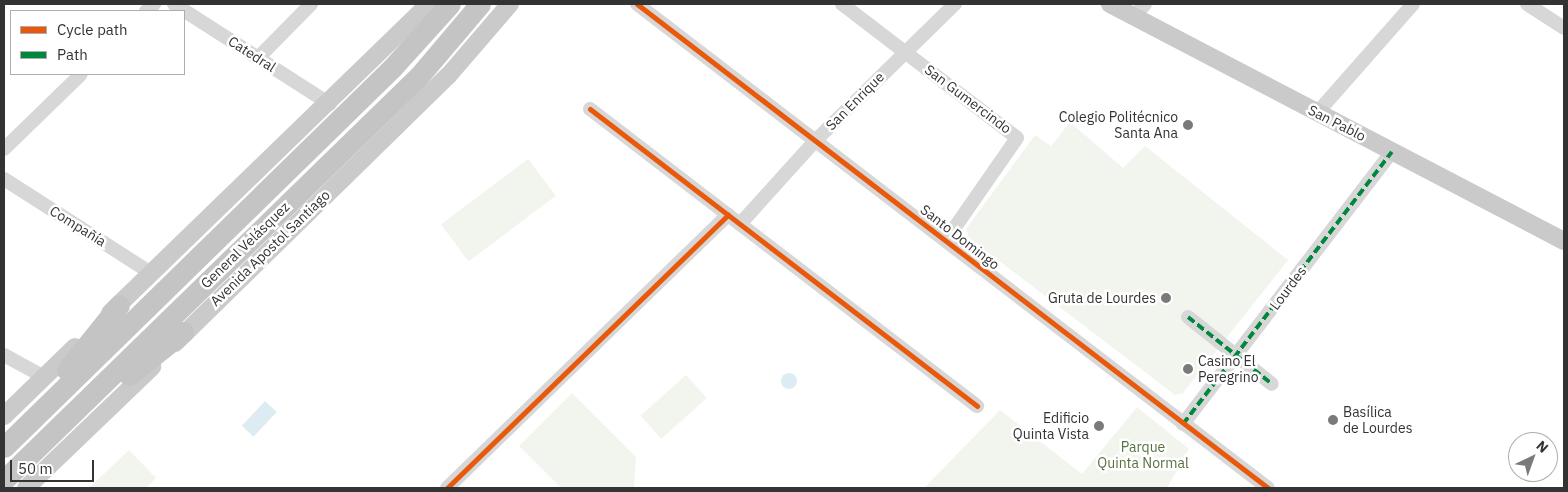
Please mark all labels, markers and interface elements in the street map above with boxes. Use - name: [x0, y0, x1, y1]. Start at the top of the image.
- legend: [10, 10, 185, 75]
- text: Cycle path: [57, 20, 128, 39]
- street label: Catedral: [225, 32, 279, 76]
- text: Path: [57, 45, 88, 64]
- street label: San Gumercindo: [921, 61, 1015, 137]
- street label: San Enrique: [822, 68, 888, 134]
- street label: San Pablo: [1305, 101, 1369, 145]
- place label: Colegio Politécnico Santa Ana: [1059, 109, 1178, 142]
- marker: Colegio Politécnico Santa Ana: [1182, 119, 1194, 131]
- street label: Avenida Apostol Santiago: [207, 187, 333, 309]
- street label: General Velásquez: [197, 198, 293, 292]
- street label: Santo Domingo: [917, 201, 1003, 273]
- street label: Compañía: [47, 202, 109, 250]
- street label: Lourdes: [1266, 263, 1310, 313]
- place label: Gruta de Lourdes: [1048, 290, 1156, 306]
- marker: Gruta de Lourdes: [1160, 292, 1172, 304]
- place label: Casino El Peregrino: [1198, 353, 1258, 386]
- marker: Casino El Peregrino: [1182, 363, 1194, 375]
- place label: Basílica de Lourdes: [1343, 404, 1412, 437]
- place label: Edificio Quinta Vista: [1013, 410, 1089, 442]
- marker: Basílica de Lourdes: [1327, 414, 1339, 426]
- marker: Edificio Quinta Vista: [1093, 420, 1105, 432]
- north arrow: [1508, 432, 1558, 482]
- text: N: [1533, 437, 1552, 457]
- park label: Parque Quinta Normal: [1097, 439, 1189, 472]
- scale bar: [12, 450, 96, 482]
- text: 50 m: [18, 459, 53, 478]

